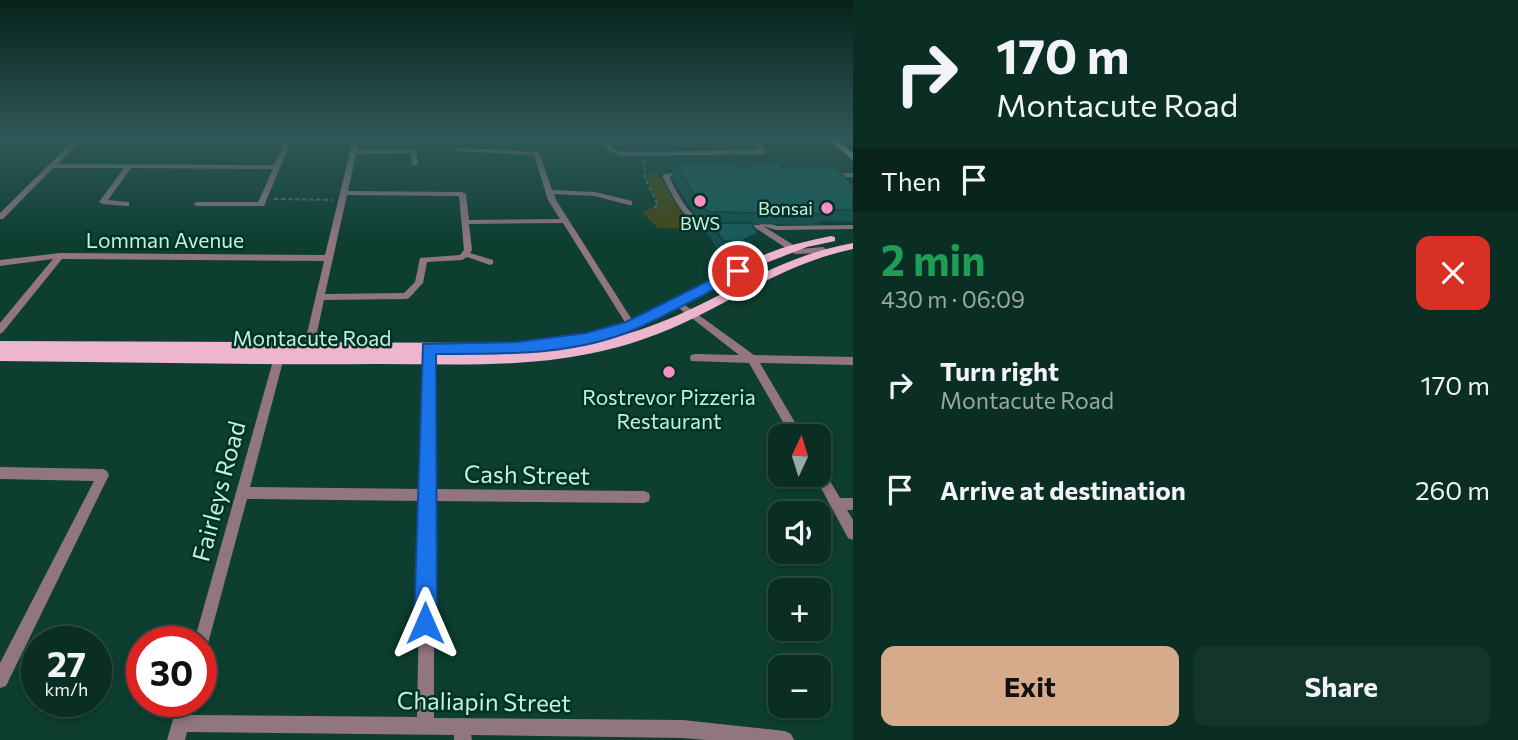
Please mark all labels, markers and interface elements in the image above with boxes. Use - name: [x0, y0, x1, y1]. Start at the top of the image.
- text: 170 m: [996, 24, 1129, 84]
- icon: right: [881, 28, 972, 119]
- text: Montacute Road: [996, 84, 1238, 124]
- icon: arrive: [955, 161, 993, 199]
- text: Then: [881, 165, 941, 196]
- marker: BWS: [692, 193, 708, 209]
- place label: Bonsai: [758, 197, 813, 219]
- marker: Bonsai: [819, 200, 835, 216]
- place label: BWS: [680, 212, 720, 234]
- street label: Lomman Avenue: [86, 227, 244, 252]
- text: 2 min: [881, 233, 986, 285]
- button: close: [1416, 236, 1490, 310]
- pin: [708, 241, 768, 301]
- icon: arrive: [719, 252, 757, 290]
- text: 430 m · 06:09: [881, 285, 1025, 313]
- street label: Montacute Road: [233, 325, 391, 350]
- text: Turn right: [940, 355, 1059, 386]
- marker: Rostrevor Pizzeria Restaurant: [661, 364, 677, 380]
- icon: right: [881, 366, 919, 404]
- text: 170 m: [1421, 369, 1490, 400]
- place label: Rostrevor Pizzeria Restaurant: [582, 384, 756, 433]
- text: Montacute Road: [940, 386, 1114, 414]
- street label: Fairleys Road: [185, 418, 251, 564]
- north arrow: [768, 424, 831, 486]
- map controls: [768, 424, 831, 718]
- street label: Cash Street: [464, 458, 590, 490]
- icon: arrive: [881, 471, 919, 509]
- text: Arrive at destination: [940, 474, 1186, 505]
- text: 260 m: [1415, 474, 1490, 505]
- button: sound: [768, 501, 831, 564]
- button: +: [768, 578, 831, 641]
- position arrow: [388, 586, 462, 660]
- speed limit sign: 30: [126, 626, 217, 717]
- text: 27: [47, 641, 86, 684]
- button: Exit: [881, 646, 1179, 726]
- button: Share: [1193, 646, 1490, 726]
- button: −: [768, 655, 831, 718]
- text: km/h: [45, 678, 88, 700]
- street label: Chaliapin Street: [397, 685, 571, 717]

